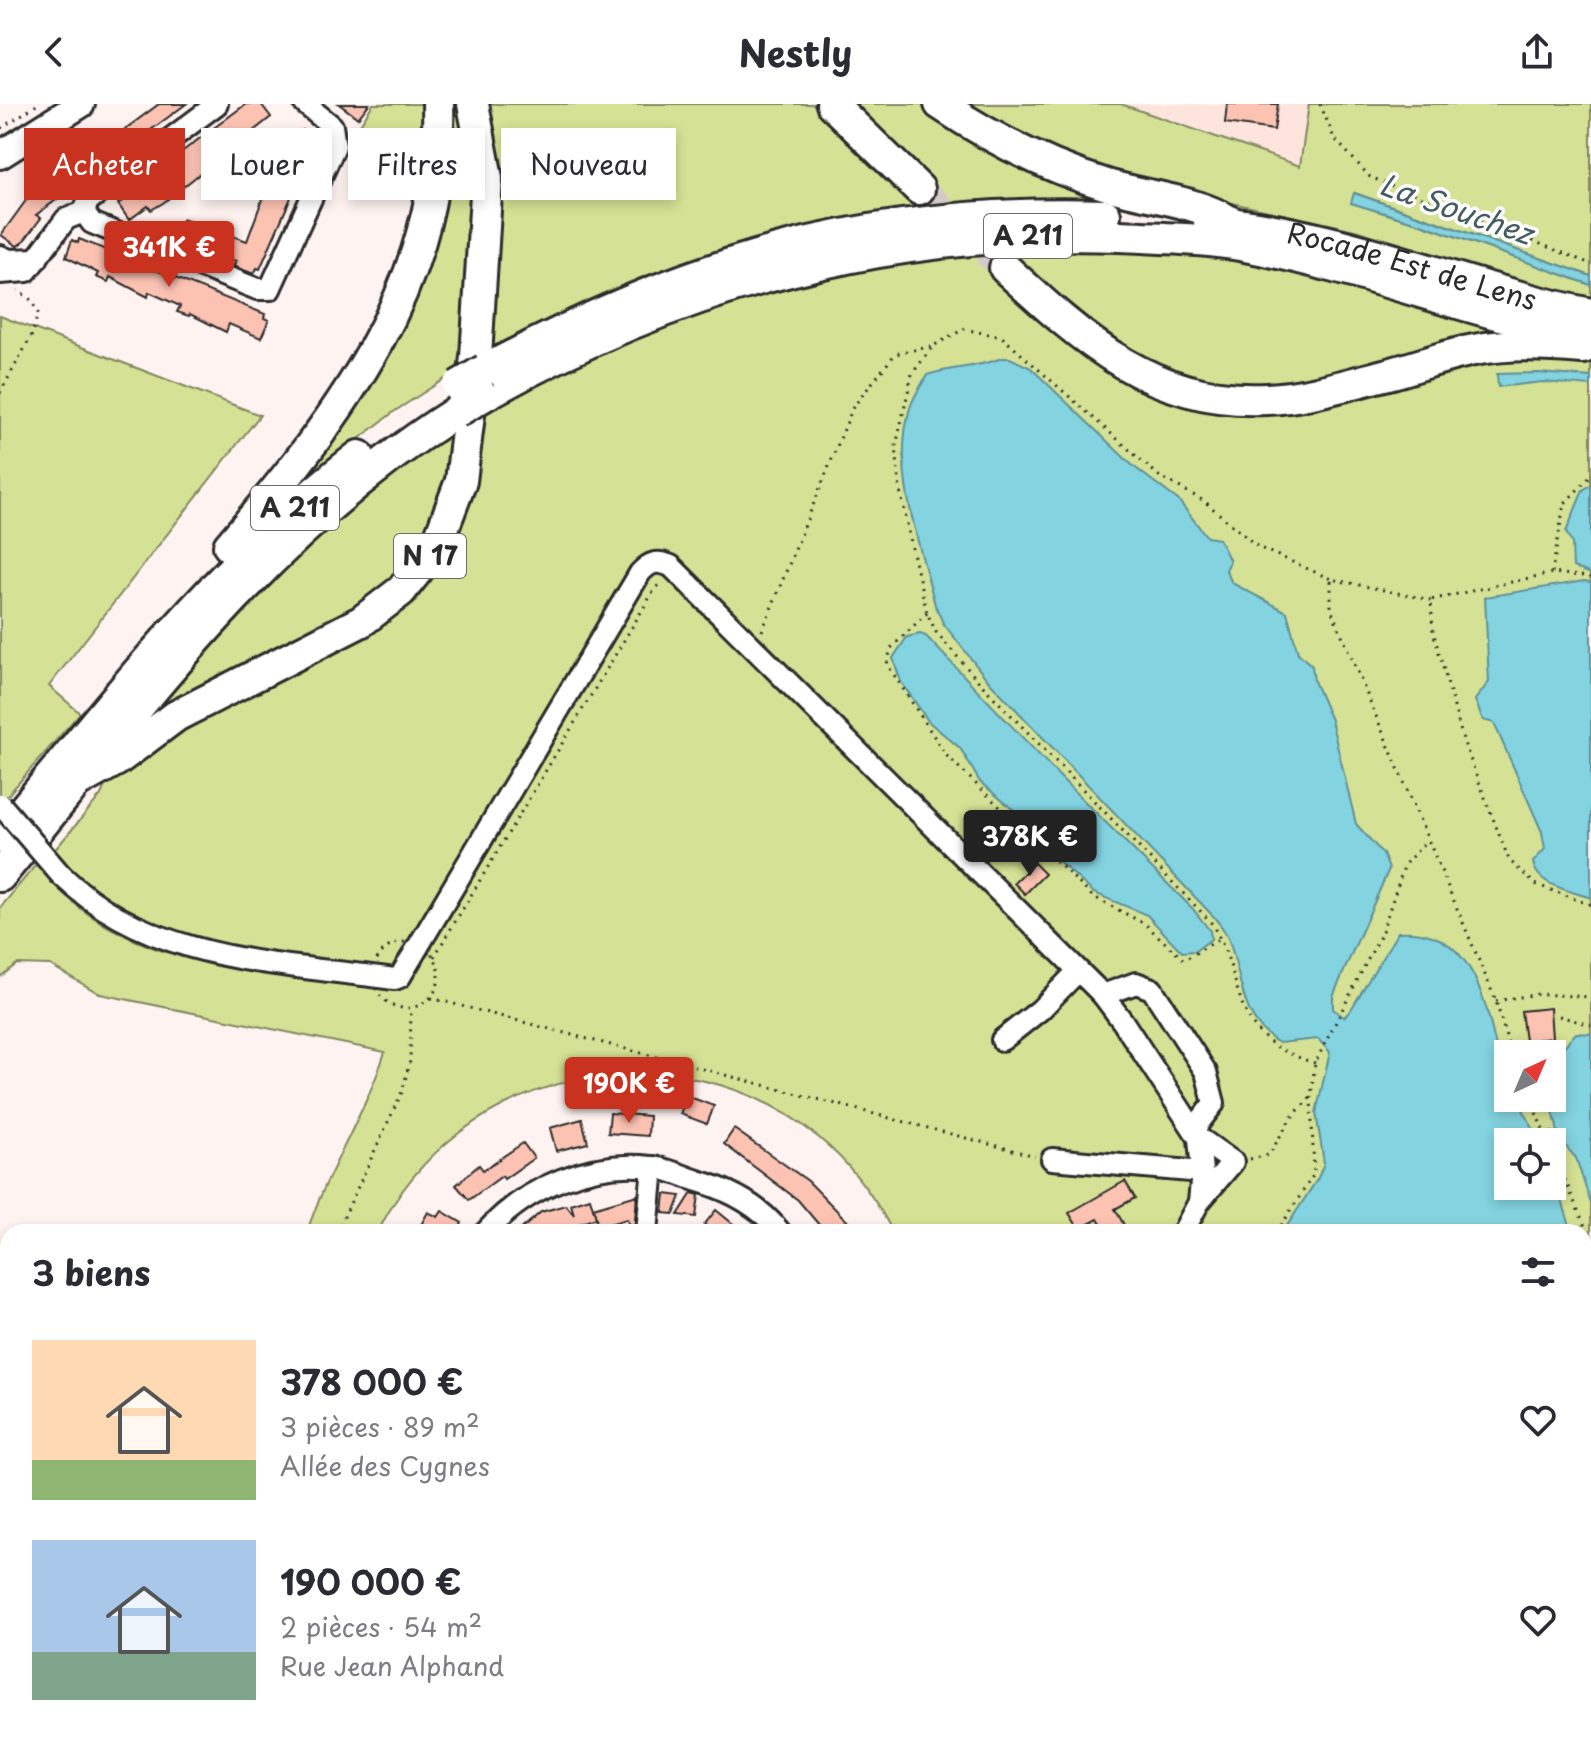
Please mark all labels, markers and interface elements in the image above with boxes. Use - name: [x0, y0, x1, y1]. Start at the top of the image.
- text: Nestly: [739, 25, 852, 79]
- icon: back: [32, 30, 76, 74]
- icon: share: [1515, 30, 1559, 74]
- chip: Acheter: [24, 128, 185, 200]
- chip: Louer: [201, 128, 332, 200]
- chip: Filtres: [348, 128, 485, 200]
- chip: Nouveau: [501, 128, 676, 200]
- water label: La Souchez: [1374, 160, 1542, 256]
- street label: Rocade Est de Lens: [1283, 210, 1541, 320]
- road number: A 211: [984, 214, 1072, 258]
- pin: 341K €: [104, 221, 234, 289]
- text: 341K €: [122, 227, 216, 266]
- road number: A 211: [251, 486, 339, 530]
- road number: N 17: [394, 534, 466, 578]
- pin: 378K €: [965, 810, 1095, 878]
- text: 378K €: [982, 816, 1078, 855]
- north arrow: [1494, 1040, 1566, 1112]
- map controls: [1494, 1040, 1566, 1200]
- pin: 190K €: [564, 1057, 694, 1125]
- text: 190K €: [583, 1063, 675, 1102]
- button: locate: [1494, 1128, 1566, 1200]
- text: 3 biens: [32, 1246, 150, 1298]
- icon: filters: [1516, 1250, 1560, 1294]
- text: 378 000 €: [280, 1355, 463, 1407]
- icon: home: [96, 1372, 192, 1468]
- icon: heart: [1516, 1398, 1560, 1442]
- text: 3 pièces · 89 m²: [280, 1407, 480, 1446]
- text: Allée des Cygnes: [280, 1446, 490, 1485]
- text: 190 000 €: [280, 1555, 461, 1607]
- icon: home: [96, 1572, 192, 1668]
- icon: heart: [1516, 1598, 1560, 1642]
- text: 2 pièces · 54 m²: [280, 1607, 482, 1646]
- text: Rue Jean Alphand: [280, 1646, 504, 1685]

